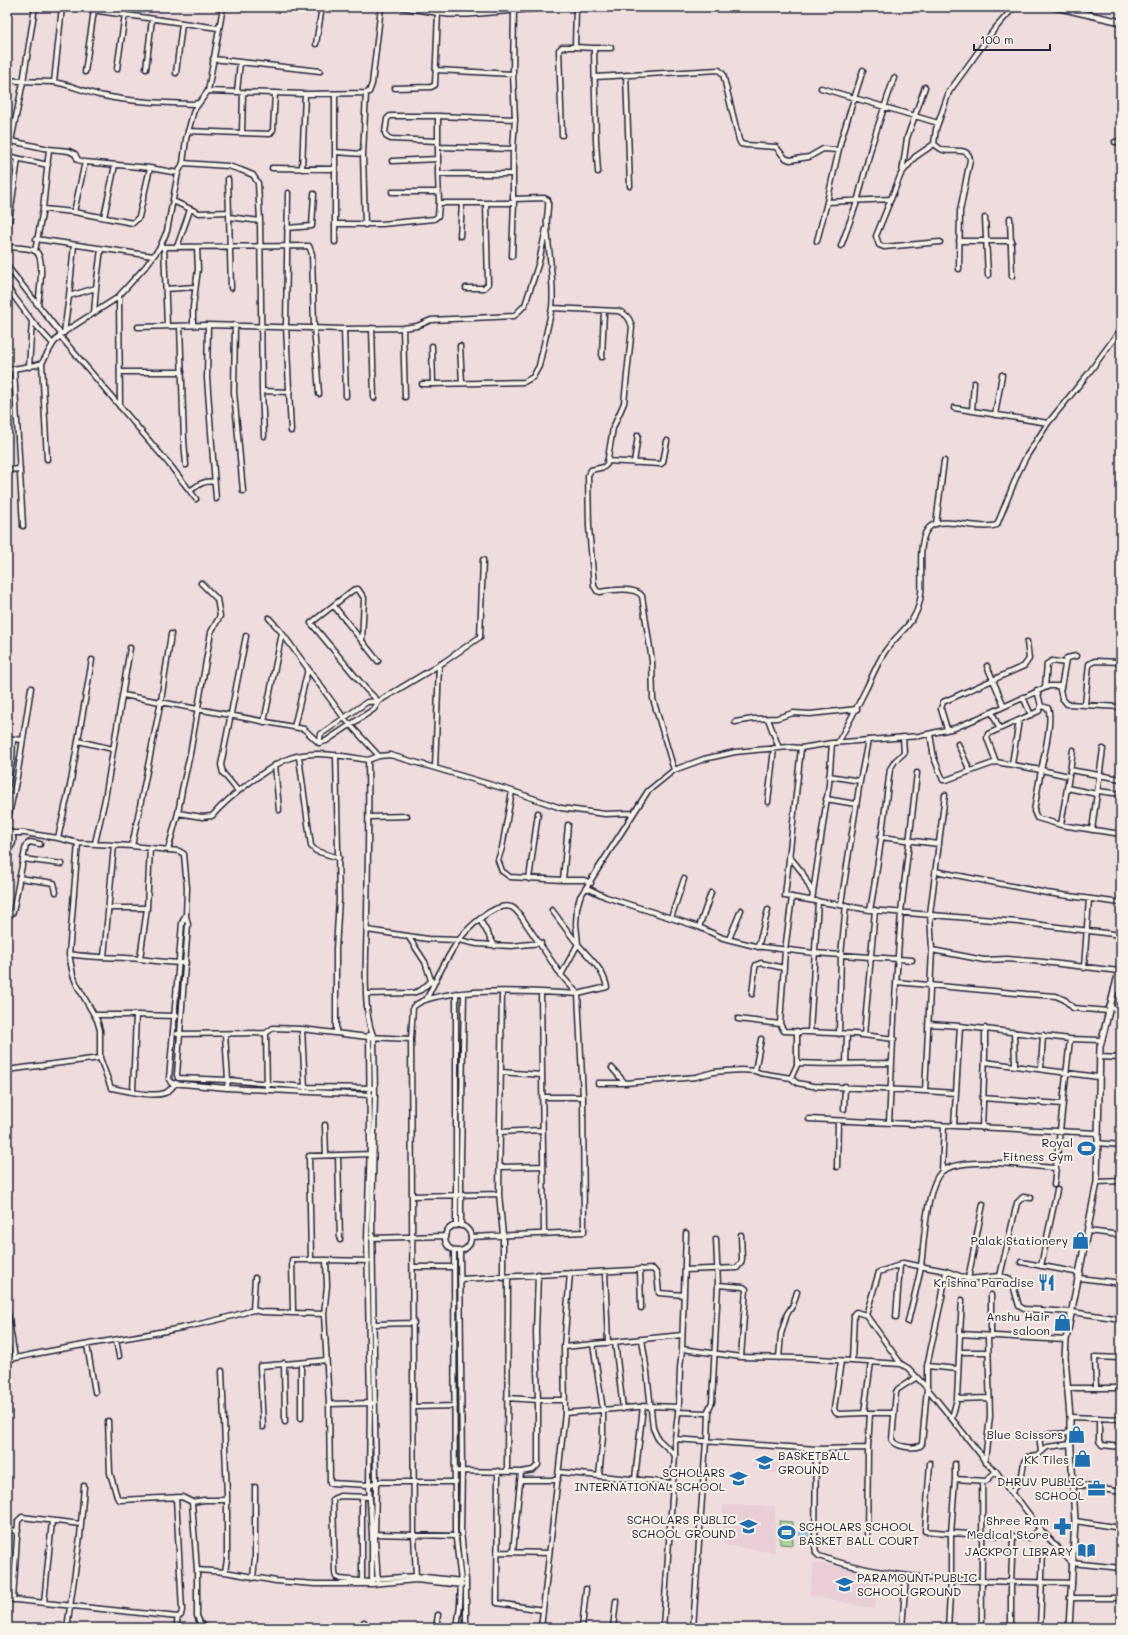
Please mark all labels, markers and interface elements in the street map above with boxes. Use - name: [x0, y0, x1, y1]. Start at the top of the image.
- scale bar: [974, 26, 1050, 52]
- text: 100 m: [980, 31, 1014, 47]
- place label: Royal Fitness Gym: [1003, 1134, 1073, 1164]
- sports icon: Royal Fitness Gym: [1076, 1139, 1096, 1159]
- shop icon: Palak Stationery: [1071, 1230, 1091, 1250]
- place label: Palak Stationery: [971, 1232, 1068, 1248]
- restaurant icon: Krishna Paradise: [1037, 1272, 1057, 1292]
- place label: Krishna Paradise: [934, 1274, 1034, 1290]
- place label: Anshu Hair saloon: [986, 1308, 1050, 1338]
- shop icon: Anshu Hair saloon: [1053, 1313, 1073, 1333]
- shop icon: Blue Scissors: [1066, 1424, 1086, 1444]
- place label: Blue Scissors: [987, 1426, 1063, 1442]
- place label: BASKETBALL GROUND: [778, 1447, 850, 1477]
- shop icon: KK Tiles: [1072, 1449, 1092, 1469]
- place label: KK Tiles: [1024, 1451, 1069, 1467]
- school or university icon: BASKETBALL GROUND: [755, 1452, 775, 1472]
- place label: SCHOLARS INTERNATIONAL SCHOOL: [575, 1464, 726, 1494]
- school or university icon: SCHOLARS INTERNATIONAL SCHOOL: [728, 1469, 748, 1489]
- place label: DHRUV PUBLIC SCHOOL: [997, 1473, 1085, 1503]
- office icon: DHRUV PUBLIC SCHOOL: [1087, 1478, 1107, 1498]
- place label: SCHOLARS PUBLIC SCHOOL GROUND: [627, 1511, 736, 1541]
- place label: Shree Ram Medical Store: [967, 1512, 1049, 1542]
- school or university icon: SCHOLARS PUBLIC SCHOOL GROUND: [739, 1516, 759, 1536]
- pharmacy icon: Shree Ram Medical Store: [1052, 1517, 1072, 1537]
- place label: SCHOLARS SCHOOL BASKET BALL COURT: [799, 1518, 919, 1548]
- sports icon: SCHOLARS SCHOOL BASKET BALL COURT: [776, 1523, 796, 1543]
- library icon: JACKPOT LIBRARY: [1076, 1541, 1096, 1561]
- place label: JACKPOT LIBRARY: [965, 1543, 1073, 1559]
- place label: PARAMOUNT PUBLIC SCHOOL GROUND: [857, 1569, 977, 1599]
- school or university icon: PARAMOUNT PUBLIC SCHOOL GROUND: [834, 1574, 854, 1594]

